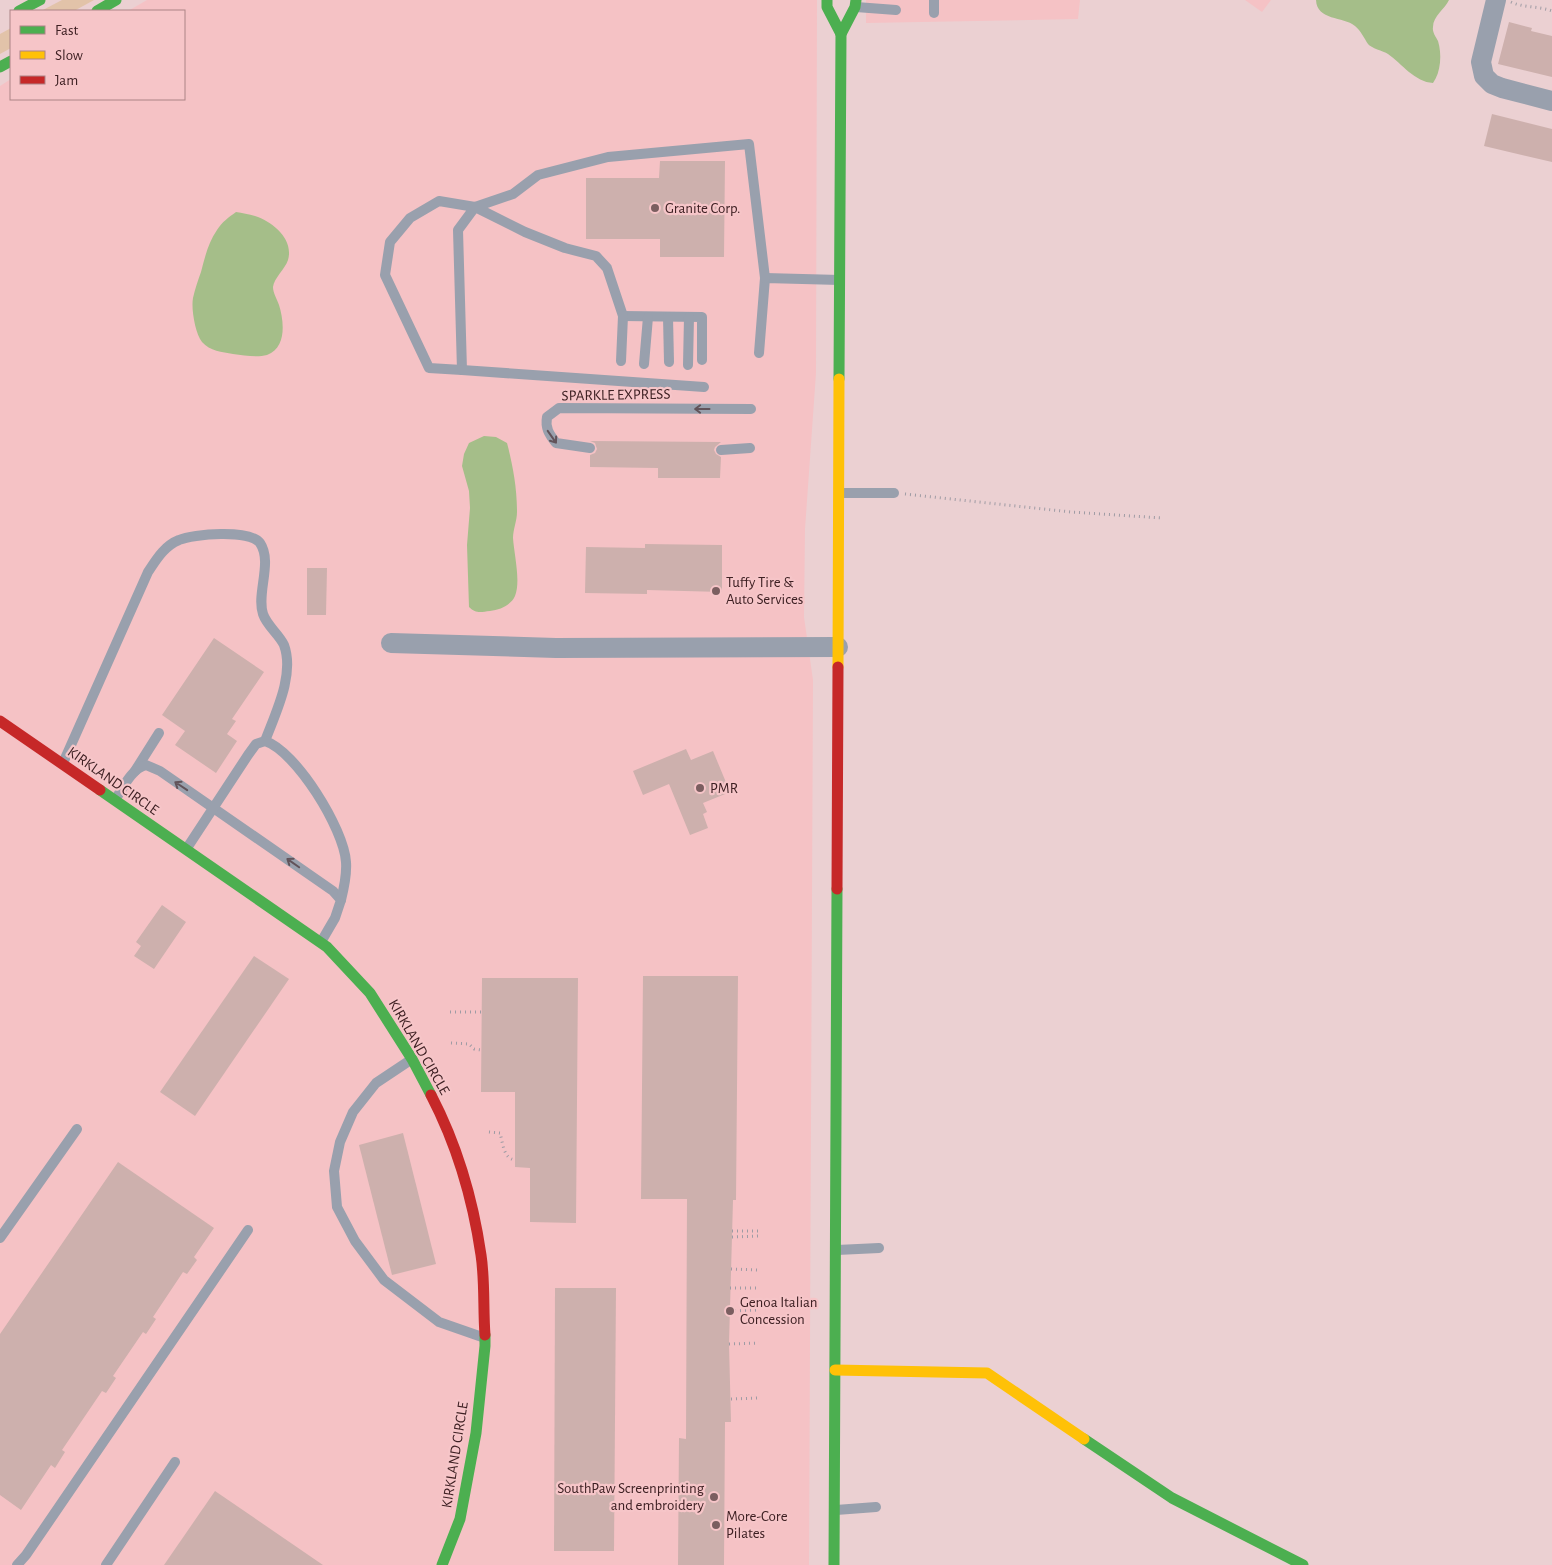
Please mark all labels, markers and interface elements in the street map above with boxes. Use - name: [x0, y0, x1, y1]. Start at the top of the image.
- legend: [10, 10, 185, 100]
- text: Fast: [55, 23, 79, 38]
- text: Slow: [55, 48, 83, 63]
- text: Jam: [55, 73, 78, 88]
- place label: Granite Corp.: [665, 201, 740, 216]
- marker: Granite Corp.: [649, 202, 661, 214]
- street label: SPARKLE EXPRESS: [561, 387, 671, 403]
- one-way arrow: [694, 404, 710, 414]
- one-way arrow: [547, 430, 557, 444]
- place label: Tuffy Tire & Auto Services: [726, 575, 803, 607]
- marker: Tuffy Tire & Auto Services: [710, 585, 722, 597]
- street label: KIRKLAND CIRCLE: [65, 744, 161, 818]
- one-way arrow: [174, 781, 188, 791]
- place label: PMR: [710, 781, 738, 796]
- marker: PMR: [694, 782, 706, 794]
- one-way arrow: [286, 858, 300, 868]
- street label: KIRKLAND CIRCLE: [386, 997, 452, 1097]
- place label: Genoa Italian Concession: [740, 1295, 818, 1327]
- marker: Genoa Italian Concession: [724, 1305, 736, 1317]
- street label: KIRKLAND CIRCLE: [439, 1401, 471, 1509]
- place label: SouthPaw Screenprinting and embroidery: [557, 1481, 705, 1513]
- marker: SouthPaw Screenprinting and embroidery: [708, 1491, 720, 1503]
- place label: More-Core Pilates: [726, 1509, 788, 1541]
- marker: More-Core Pilates: [710, 1519, 722, 1531]

